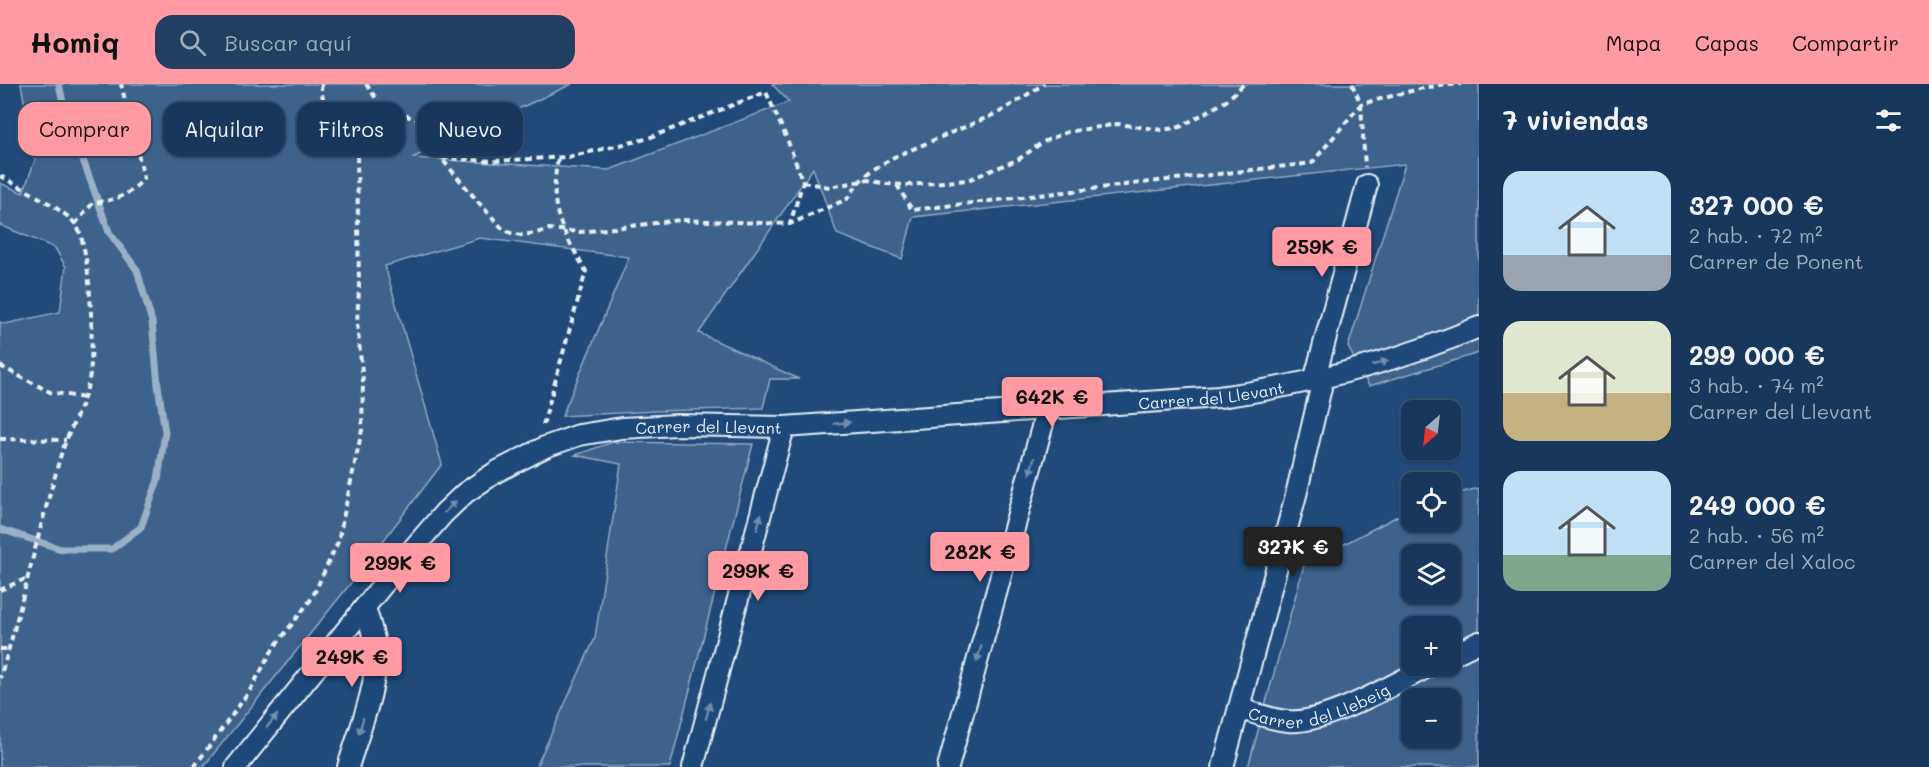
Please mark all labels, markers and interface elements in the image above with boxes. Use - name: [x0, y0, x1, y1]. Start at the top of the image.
- search box: [155, 15, 575, 69]
- text: Homiq: [30, 24, 119, 60]
- icon: search: [176, 26, 209, 59]
- text: Buscar aquí: [224, 28, 352, 57]
- text: Mapa: [1606, 29, 1662, 56]
- text: Capas: [1695, 29, 1759, 56]
- text: Compartir: [1792, 29, 1899, 56]
- chip: Comprar: [18, 102, 151, 156]
- chip: Alquilar: [163, 102, 285, 156]
- chip: Filtros: [297, 102, 405, 156]
- chip: Nuevo: [417, 102, 523, 156]
- text: 7 viviendas: [1503, 103, 1649, 137]
- icon: filters: [1872, 104, 1905, 137]
- text: 327 000 €: [1689, 188, 1824, 222]
- icon: home: [1551, 195, 1623, 267]
- text: 2 hab. · 72 m²: [1689, 222, 1823, 248]
- pin: 259K €: [1273, 227, 1371, 278]
- text: 259K €: [1286, 233, 1358, 259]
- text: Carrer de Ponent: [1689, 248, 1864, 274]
- text: 299 000 €: [1689, 338, 1825, 372]
- icon: home: [1551, 345, 1623, 417]
- one-way arrow: [1371, 358, 1389, 367]
- text: 3 hab. · 74 m²: [1689, 372, 1824, 398]
- street label: Carrer del Llevant: [1138, 376, 1286, 413]
- pin: 642K €: [1003, 377, 1101, 428]
- text: 642K €: [1016, 383, 1088, 409]
- text: Carrer del Llevant: [1689, 398, 1872, 424]
- north arrow: [1401, 400, 1461, 460]
- map controls: [1401, 400, 1461, 748]
- street label: Carrer del Llevant: [635, 414, 782, 438]
- one-way arrow: [833, 419, 852, 428]
- one-way arrow: [1027, 457, 1036, 475]
- button: locate: [1401, 472, 1461, 532]
- text: 249 000 €: [1689, 488, 1826, 522]
- icon: home: [1551, 495, 1623, 567]
- one-way arrow: [443, 500, 458, 514]
- one-way arrow: [755, 513, 765, 532]
- text: 2 hab. · 56 m²: [1689, 522, 1824, 548]
- pin: 327K €: [1244, 527, 1342, 578]
- pin: 282K €: [931, 532, 1029, 583]
- text: 327K €: [1258, 533, 1328, 559]
- text: 282K €: [944, 538, 1016, 564]
- pin: 299K €: [351, 543, 449, 594]
- button: layers: [1401, 544, 1461, 604]
- text: Carrer del Xaloc: [1689, 548, 1856, 574]
- text: 299K €: [364, 549, 436, 575]
- pin: 299K €: [709, 551, 807, 602]
- text: 299K €: [722, 557, 794, 583]
- button: +: [1401, 616, 1461, 676]
- pin: 249K €: [303, 637, 401, 688]
- text: 249K €: [316, 643, 388, 669]
- one-way arrow: [974, 644, 984, 663]
- street label: Carrer del Llebeig: [1246, 678, 1393, 732]
- button: −: [1401, 688, 1461, 748]
- one-way arrow: [704, 701, 713, 719]
- one-way arrow: [266, 714, 278, 729]
- one-way arrow: [356, 717, 365, 735]

